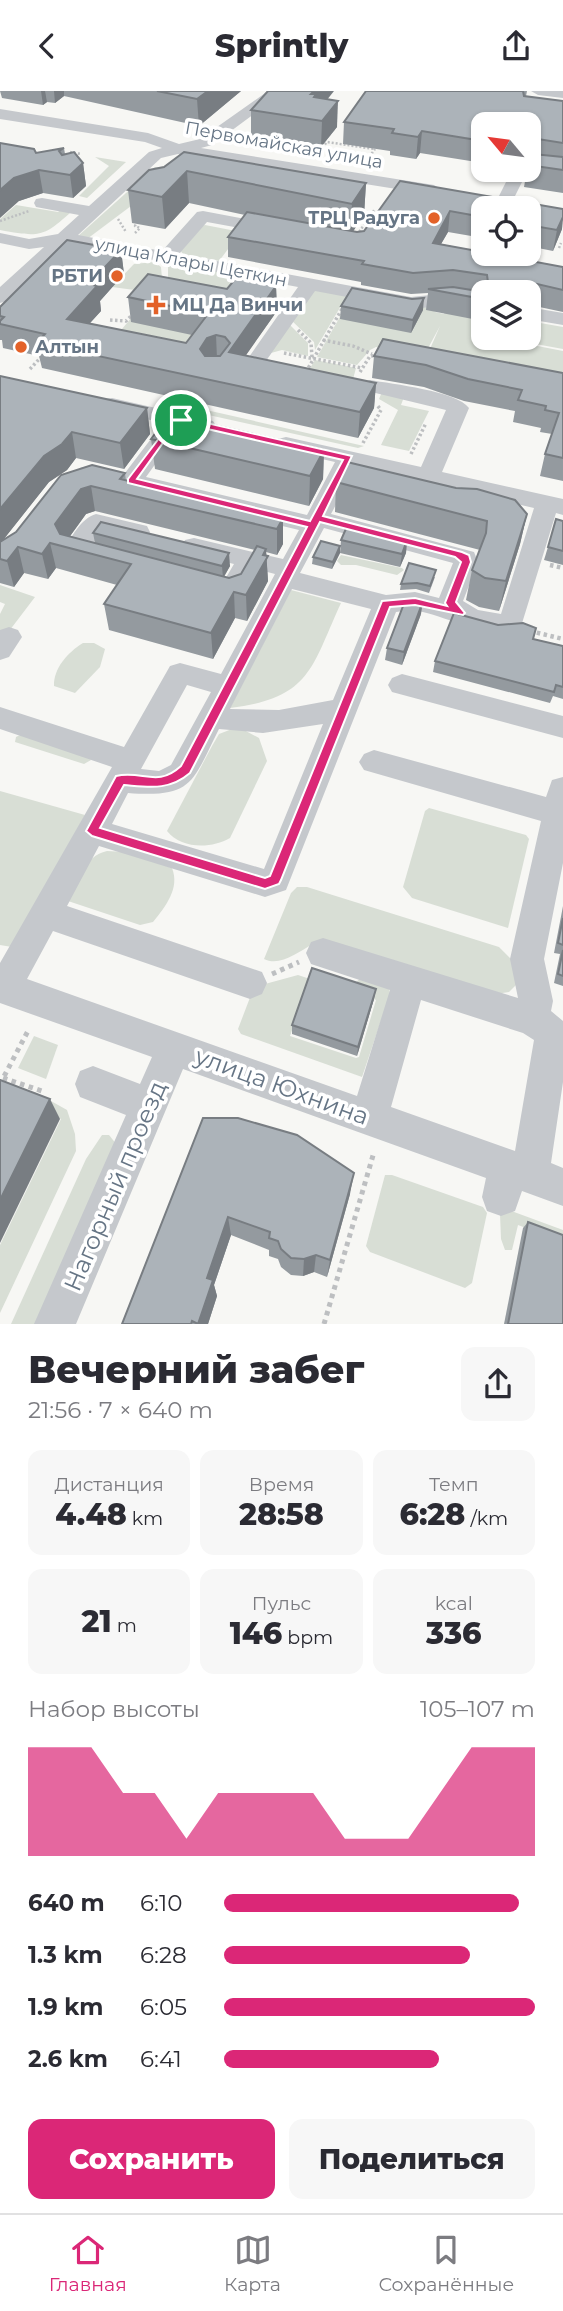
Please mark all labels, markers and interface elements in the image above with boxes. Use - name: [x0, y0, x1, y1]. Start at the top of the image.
- text: Sprintly: [215, 26, 348, 65]
- icon: back: [28, 27, 66, 65]
- icon: share: [497, 27, 535, 65]
- north arrow: [471, 112, 541, 182]
- map controls: [471, 112, 541, 350]
- street label: Первомайская улица: [183, 117, 385, 173]
- button: locate: [471, 196, 541, 266]
- place label: ТРЦ Радуга: [308, 207, 420, 229]
- marker: ТРЦ Радуга: [426, 210, 442, 226]
- street label: улица Клары Цеткин: [92, 232, 289, 291]
- place label: РБТИ: [51, 265, 103, 287]
- marker: РБТИ: [109, 268, 125, 284]
- button: layers: [471, 280, 541, 350]
- place label: МЦ Да Винчи: [172, 294, 303, 316]
- marker: МЦ Да Винчи: [146, 295, 166, 315]
- place label: Алтын: [35, 336, 99, 358]
- marker: Алтын: [13, 339, 29, 355]
- pin: [151, 390, 211, 450]
- icon: arrive: [162, 401, 200, 439]
- street label: улица Юхнина: [190, 1041, 373, 1131]
- street label: Нагорный проезд: [58, 1077, 172, 1295]
- text: Вечерний забег: [28, 1346, 365, 1393]
- button: share: [461, 1347, 535, 1421]
- text: 21:56 · 7 × 640 m: [28, 1396, 213, 1424]
- text: Дистанция: [55, 1473, 164, 1496]
- text: Время: [249, 1473, 314, 1496]
- text: Темп: [429, 1473, 479, 1496]
- text: 4.48: [55, 1496, 127, 1533]
- text: 28:58: [239, 1496, 324, 1533]
- text: 6:28: [399, 1496, 465, 1533]
- text: km: [127, 1507, 163, 1530]
- text: /km: [465, 1507, 508, 1530]
- text: Пульс: [252, 1592, 311, 1615]
- text: kcal: [435, 1592, 473, 1615]
- text: 21: [82, 1603, 112, 1640]
- text: m: [112, 1614, 137, 1637]
- text: 146: [230, 1615, 282, 1652]
- text: 336: [426, 1615, 482, 1652]
- text: bpm: [282, 1626, 333, 1649]
- text: Набор высоты: [28, 1695, 200, 1723]
- text: 105–107 m: [420, 1695, 535, 1723]
- text: 640 m: [28, 1889, 105, 1917]
- text: 6:10: [140, 1889, 182, 1917]
- text: 1.3 km: [28, 1941, 103, 1969]
- text: 6:28: [140, 1941, 187, 1969]
- text: 1.9 km: [28, 1993, 103, 2021]
- text: 6:05: [140, 1993, 187, 2021]
- text: 2.6 km: [28, 2045, 108, 2073]
- text: 6:41: [140, 2045, 182, 2073]
- button: Сохранить: [28, 2119, 275, 2199]
- button: Поделиться: [289, 2119, 535, 2199]
- tab: Главная: [49, 2231, 127, 2296]
- tab: Карта: [224, 2231, 281, 2296]
- tab: Сохранённые: [378, 2231, 514, 2296]

